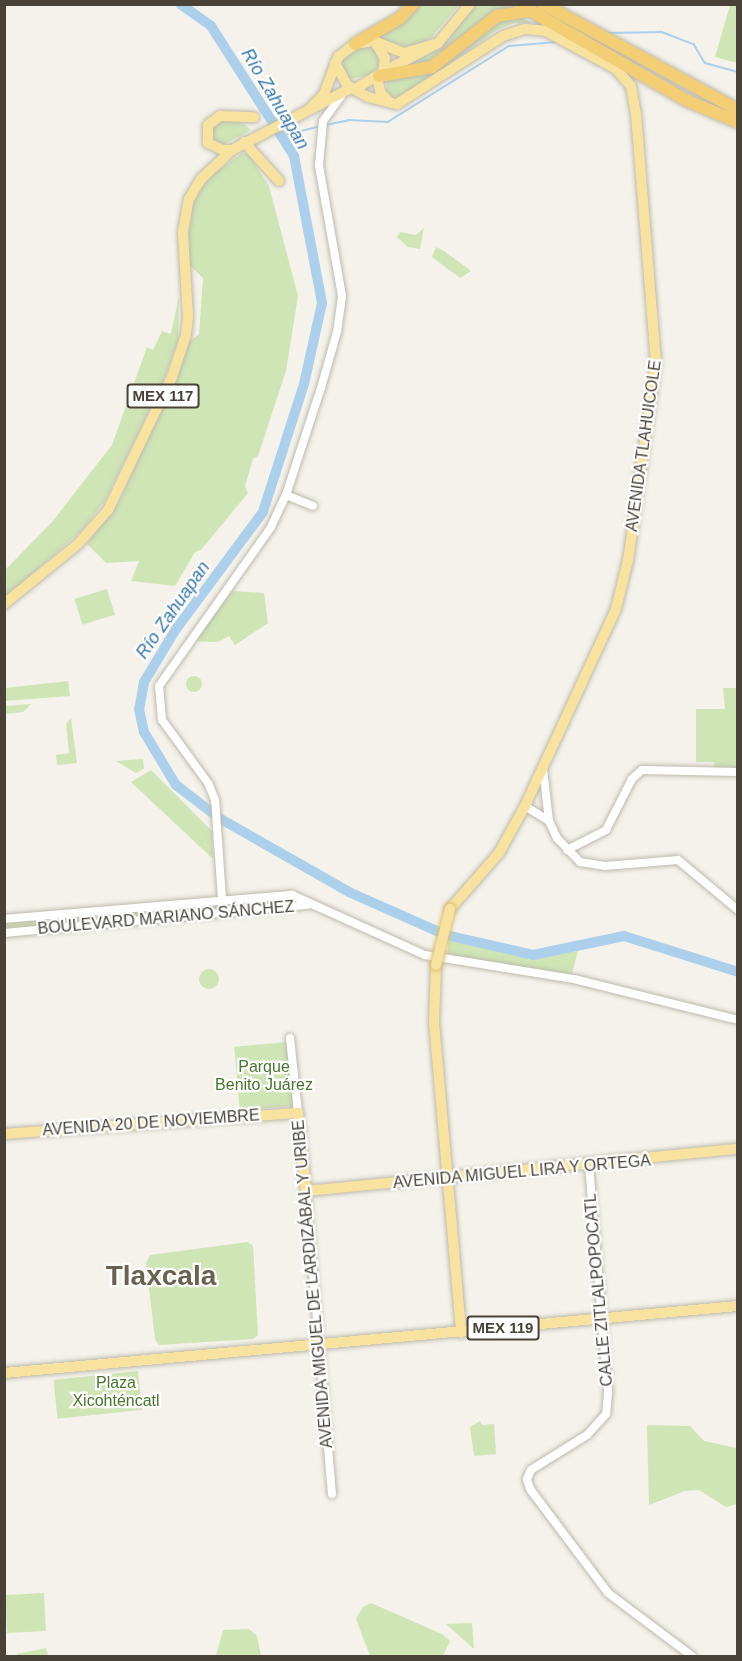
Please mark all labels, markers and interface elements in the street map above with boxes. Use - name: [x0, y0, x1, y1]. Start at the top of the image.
- water label: Río Zahuapan: [236, 45, 314, 153]
- street label: AVENIDA TLAHUICOLE: [622, 359, 666, 533]
- road number: MEX 117: [126, 384, 201, 408]
- water label: Río Zahuapan: [131, 557, 215, 663]
- street label: BOULEVARD MARIANO SÁNCHEZ: [37, 897, 295, 939]
- park label: Parque Benito Juárez: [215, 1057, 313, 1095]
- street label: AVENIDA 20 DE NOVIEMBRE: [41, 1106, 261, 1140]
- street label: AVENIDA MIGUEL DE LARDIZÁBAL Y URIBE: [289, 1118, 337, 1450]
- street label: AVENIDA MIGUEL LIRA Y ORTEGA: [391, 1151, 653, 1193]
- street label: CALLE ZITLALPOPOCATL: [581, 1193, 617, 1387]
- district label: Tlaxcala: [106, 1259, 216, 1293]
- road number: MEX 119: [466, 1316, 540, 1340]
- park label: Plaza Xicohténcatl: [72, 1373, 160, 1411]

